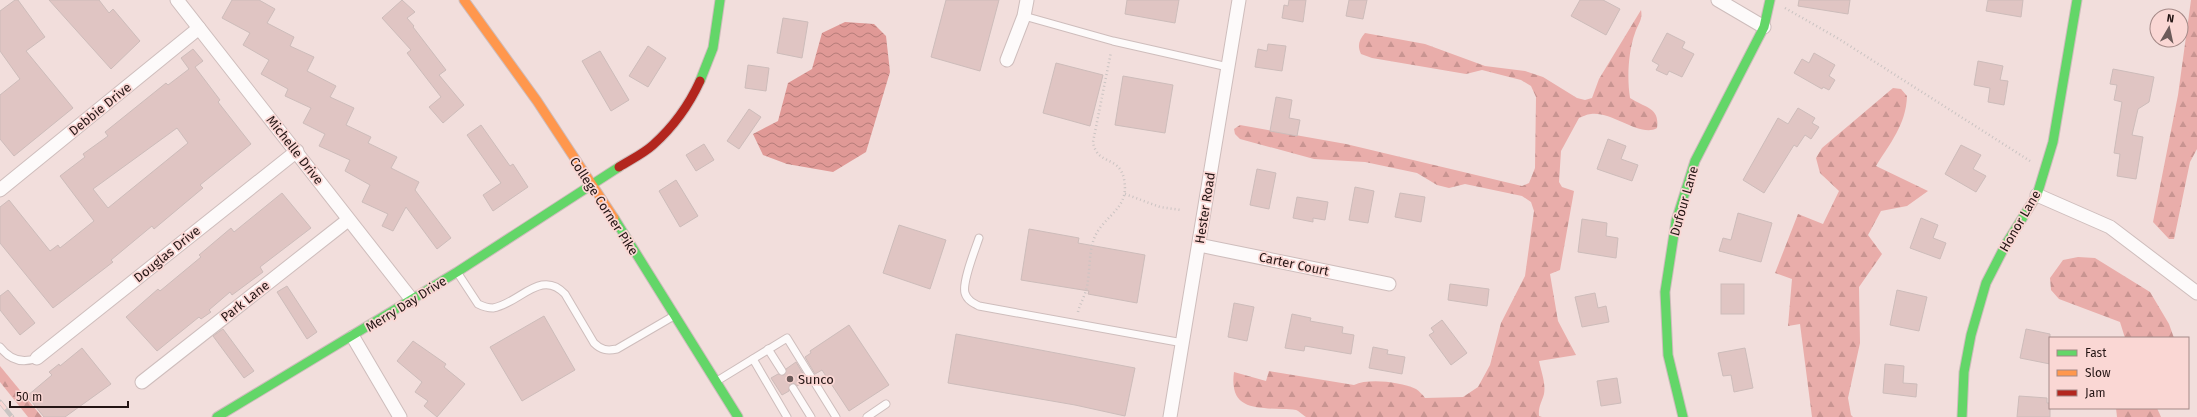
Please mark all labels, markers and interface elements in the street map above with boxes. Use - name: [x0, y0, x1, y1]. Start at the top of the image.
- north arrow: [2149, 8, 2189, 48]
- text: N: [2166, 12, 2175, 26]
- street label: Debbie Drive: [66, 79, 134, 139]
- street label: Michelle Drive: [263, 113, 327, 187]
- street label: College Corner Pike: [567, 154, 641, 258]
- street label: Dufour Lane: [1667, 164, 1701, 238]
- street label: Hester Road: [1192, 171, 1218, 245]
- street label: Honor Lane: [1996, 188, 2044, 254]
- street label: Douglas Drive: [131, 223, 203, 285]
- street label: Carter Court: [1258, 249, 1331, 279]
- street label: Merry Day Drive: [363, 273, 449, 335]
- street label: Park Lane: [218, 277, 272, 325]
- legend: [2049, 337, 2189, 409]
- text: Fast: [2085, 346, 2107, 360]
- text: Slow: [2085, 366, 2111, 380]
- place label: Sunco: [798, 372, 834, 387]
- marker: Sunco: [785, 374, 795, 384]
- scale bar: [10, 383, 128, 409]
- text: Jam: [2085, 386, 2105, 400]
- text: 50 m: [16, 390, 42, 404]

